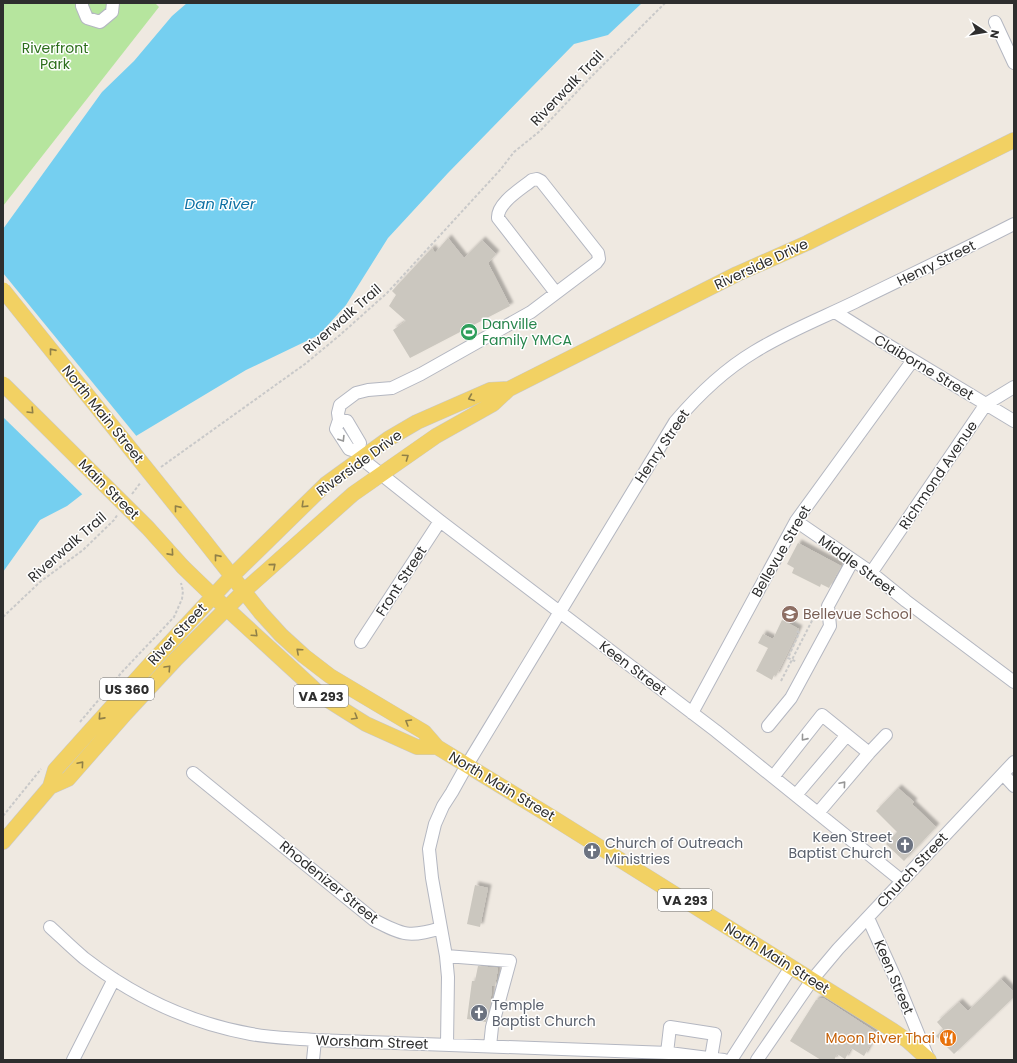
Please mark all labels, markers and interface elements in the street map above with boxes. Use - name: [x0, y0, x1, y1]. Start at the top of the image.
- north arrow: [965, 12, 1005, 52]
- text: N: [986, 28, 1003, 40]
- park label: Riverfront Park: [22, 38, 88, 74]
- street label: Riverwalk Trail: [526, 46, 608, 130]
- water label: Dan River: [185, 193, 256, 214]
- street label: Riverside Drive: [711, 233, 811, 295]
- street label: Henry Street: [893, 235, 979, 291]
- street label: Riverwalk Trail: [298, 279, 386, 359]
- place label: Danville Family YMCA: [482, 314, 572, 350]
- sports icon: Danville Family YMCA: [459, 322, 479, 342]
- street label: Claiborne Street: [870, 329, 978, 405]
- one-way arrow: [50, 349, 57, 356]
- street label: North Main Street: [57, 361, 149, 467]
- one-way arrow: [468, 393, 475, 401]
- street label: Henry Street: [630, 405, 694, 487]
- one-way arrow: [26, 406, 33, 414]
- street label: Richmond Avenue: [894, 416, 982, 533]
- street label: Riverside Drive: [312, 425, 406, 501]
- one-way arrow: [338, 435, 345, 442]
- street label: Main Street: [74, 454, 144, 524]
- one-way arrow: [402, 455, 409, 462]
- one-way arrow: [301, 500, 309, 508]
- street label: Bellevue Street: [747, 501, 815, 601]
- one-way arrow: [175, 505, 182, 512]
- street label: Riverwalk Trail: [23, 507, 111, 587]
- street label: Middle Street: [814, 530, 900, 600]
- street label: Front Street: [371, 542, 431, 620]
- one-way arrow: [167, 548, 174, 556]
- one-way arrow: [214, 554, 221, 561]
- one-way arrow: [269, 563, 276, 570]
- street label: River Street: [143, 598, 211, 670]
- school or university icon: Bellevue School: [780, 604, 800, 624]
- place label: Bellevue School: [803, 604, 912, 624]
- one-way arrow: [250, 630, 257, 637]
- street label: Keen Street: [595, 636, 671, 700]
- one-way arrow: [296, 649, 304, 656]
- one-way arrow: [163, 665, 171, 673]
- road number: US 360: [100, 678, 154, 700]
- road number: VA 293: [294, 685, 348, 707]
- one-way arrow: [351, 712, 358, 719]
- one-way arrow: [99, 713, 106, 720]
- one-way arrow: [405, 720, 412, 727]
- one-way arrow: [801, 733, 808, 740]
- street label: North Main Street: [445, 746, 559, 826]
- one-way arrow: [76, 762, 83, 769]
- one-way arrow: [839, 781, 846, 788]
- place label: Keen Street Baptist Church: [788, 827, 892, 863]
- street label: Church Street: [872, 828, 952, 912]
- place label: Church of Outreach Ministries: [605, 833, 743, 869]
- church icon: Keen Street Baptist Church: [895, 835, 915, 855]
- street label: Rhodenizer Street: [275, 836, 383, 928]
- church icon: Church of Outreach Ministries: [582, 841, 602, 861]
- road number: VA 293: [658, 889, 712, 911]
- street label: North Main Street: [721, 918, 833, 998]
- street label: Keen Street: [869, 937, 919, 1017]
- place label: Temple Baptist Church: [492, 995, 596, 1031]
- church icon: Temple Baptist Church: [469, 1003, 489, 1023]
- place label: Moon River Thai: [825, 1028, 935, 1048]
- restaurant icon: Moon River Thai: [938, 1028, 958, 1048]
- street label: Worsham Street: [315, 1030, 429, 1054]

